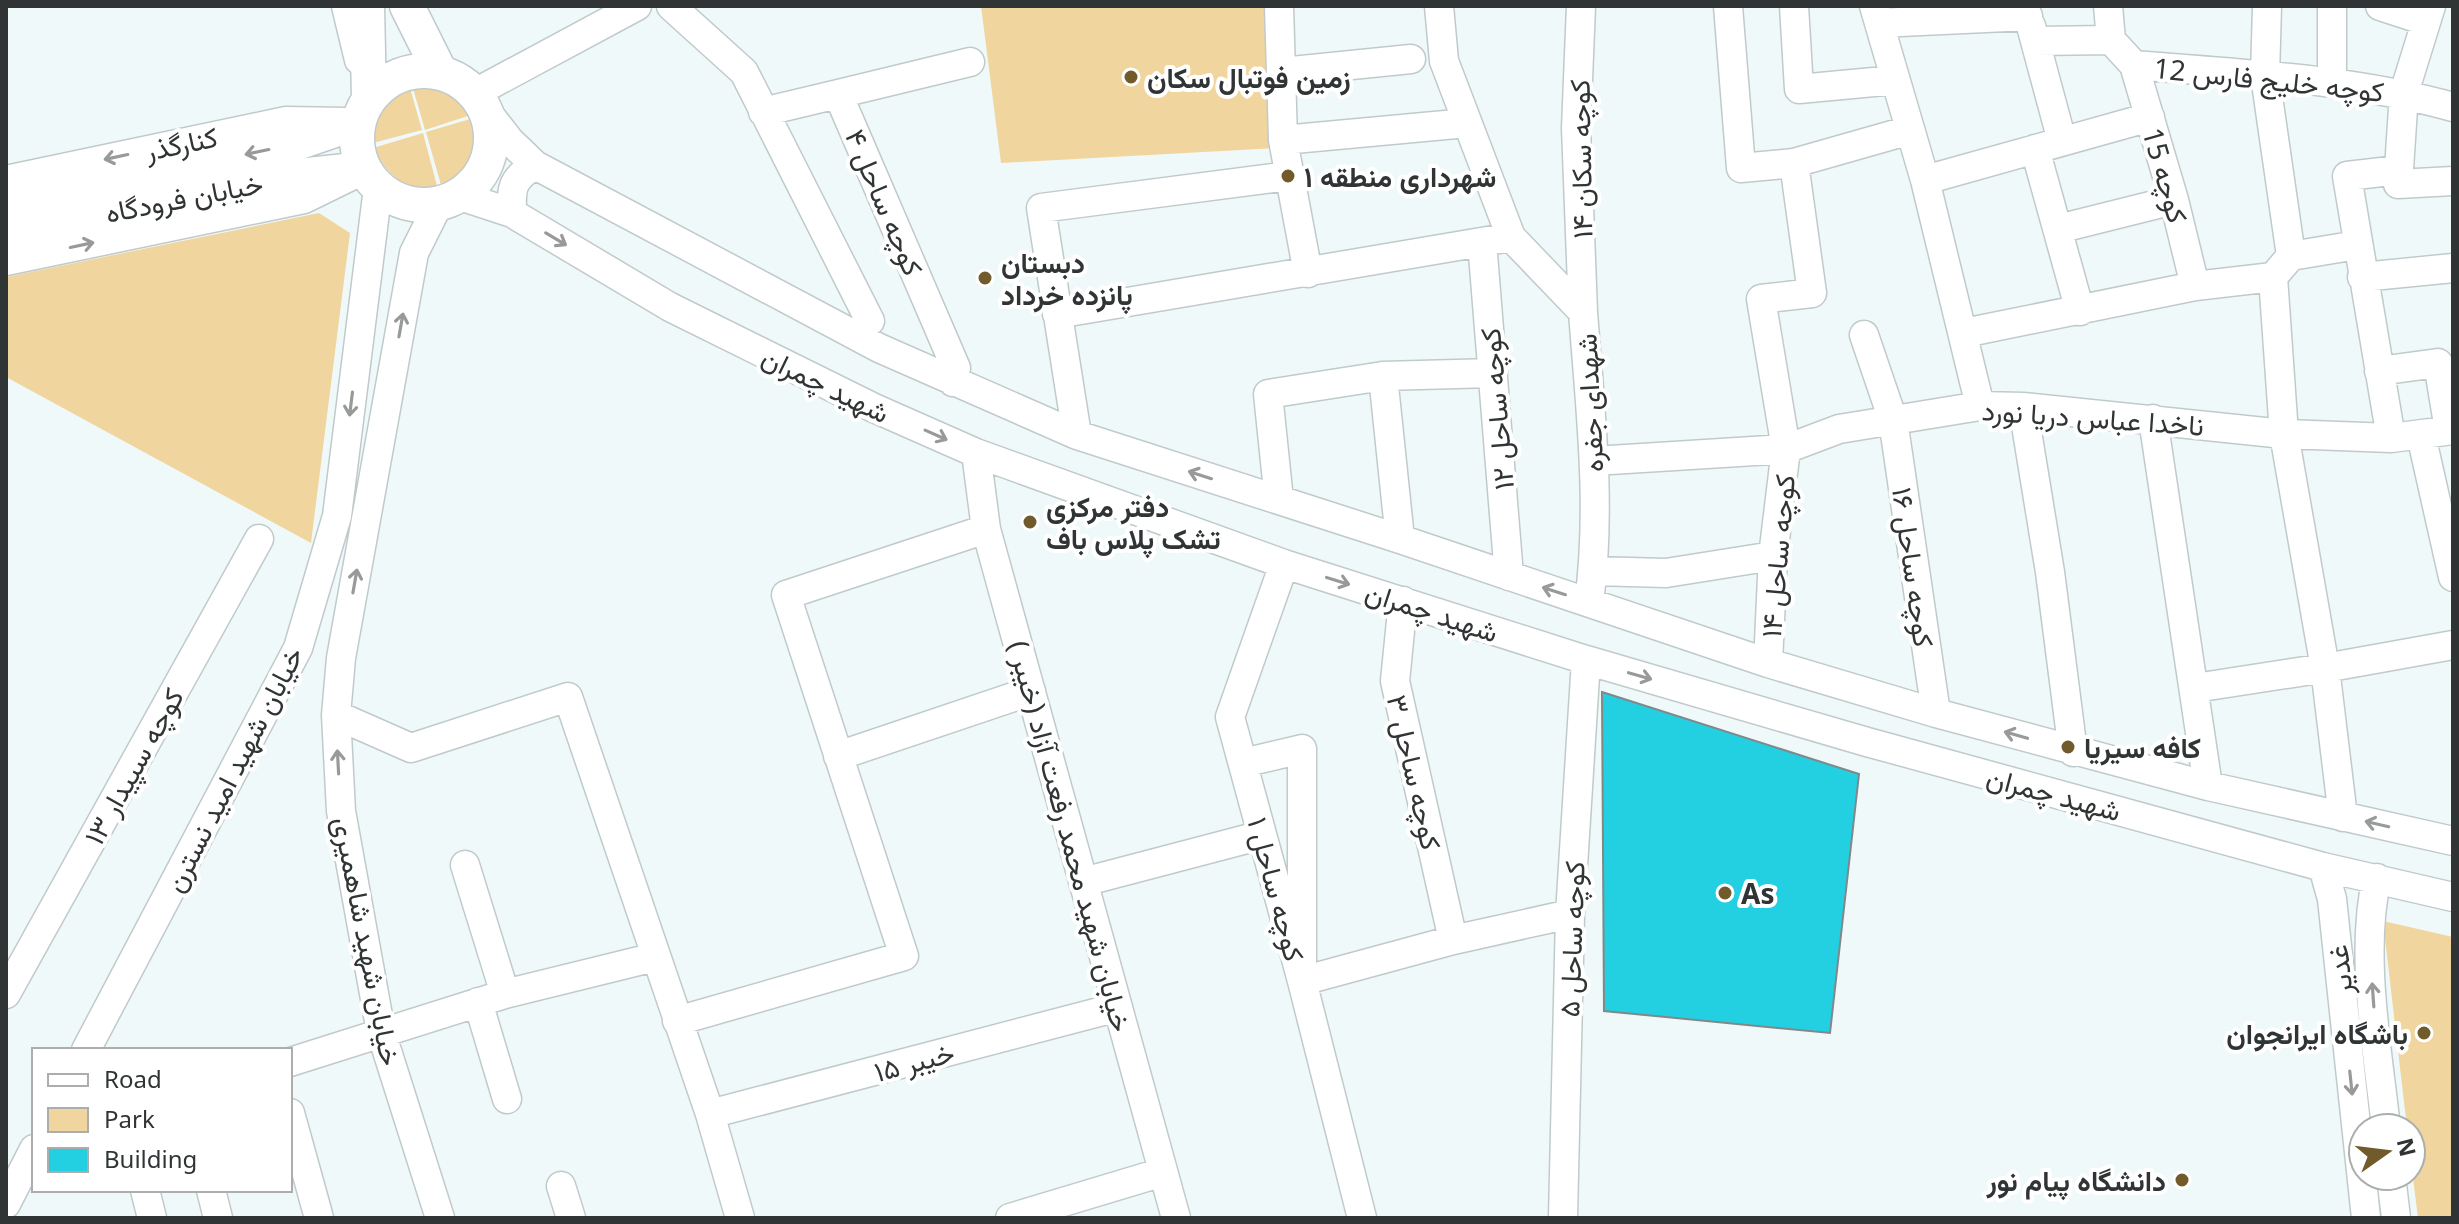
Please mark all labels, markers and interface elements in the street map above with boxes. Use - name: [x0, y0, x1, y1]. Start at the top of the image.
- street label: کوچه خلیج فارس 12: [2152, 48, 2386, 112]
- place label: زمین فوتبال سکان: [1147, 58, 1351, 96]
- marker: زمین فوتبال سکان: [1122, 68, 1140, 86]
- street label: کوچه سکان ۱۴: [1560, 79, 1601, 239]
- street label: کنارگذر: [140, 117, 221, 169]
- street label: کوچه ساحل ۴: [836, 123, 933, 281]
- street label: کوچه 15: [2133, 123, 2198, 227]
- one-way arrow: [245, 145, 270, 160]
- one-way arrow: [104, 150, 130, 165]
- place label: شهرداری منطقه ١: [1304, 157, 1496, 195]
- street label: خیابان فرودگاه: [102, 163, 266, 231]
- marker: شهرداری منطقه ١: [1279, 167, 1297, 185]
- one-way arrow: [544, 231, 567, 247]
- one-way arrow: [69, 237, 95, 252]
- place label: دبستان پانزده خرداد: [1001, 243, 1133, 315]
- marker: دبستان پانزده خرداد: [976, 269, 994, 287]
- one-way arrow: [394, 313, 409, 338]
- street label: کوچه ساحل ۱۲: [1470, 326, 1523, 492]
- street label: شهدای جفره: [1566, 333, 1612, 473]
- street label: شهید چمران: [755, 337, 896, 432]
- street label: ناخدا عباس دریا نورد: [1981, 390, 2205, 444]
- one-way arrow: [343, 391, 358, 417]
- one-way arrow: [923, 429, 948, 444]
- one-way arrow: [1188, 467, 1214, 482]
- street label: کوچه ساحل ۱۴: [1751, 473, 1804, 639]
- street label: کوچه ساحل ۱۶: [1883, 484, 1944, 650]
- place label: دفتر مرکزی تشک پلاس باف: [1046, 487, 1221, 559]
- marker: دفتر مرکزی تشک پلاس باف: [1021, 513, 1039, 531]
- one-way arrow: [349, 569, 364, 594]
- street label: شهید چمران: [1360, 572, 1503, 651]
- one-way arrow: [1325, 574, 1351, 589]
- one-way arrow: [1542, 582, 1567, 597]
- street label: ( خیبر) خیابان شهید محمد رفعت آزاد: [1000, 636, 1142, 1036]
- street label: خیابان شهید امید نسترن: [155, 640, 311, 898]
- one-way arrow: [1626, 669, 1652, 684]
- street label: کوچه سپیدار ۱۳: [74, 681, 193, 852]
- street label: کوچه ساحل ۳: [1378, 691, 1451, 854]
- one-way arrow: [2003, 727, 2029, 742]
- place label: کافه سیریا: [2084, 728, 2201, 766]
- marker: کافه سیریا: [2059, 738, 2077, 756]
- one-way arrow: [331, 749, 346, 776]
- street label: شهید چمران: [1982, 757, 2125, 830]
- street label: خیابان شهید شاهمیری: [325, 813, 411, 1069]
- street label: کوچه ساحل ۱: [1239, 813, 1314, 966]
- one-way arrow: [2365, 816, 2390, 831]
- street label: کوچه ساحل ۵: [1549, 860, 1594, 1018]
- place label: As: [1741, 874, 1774, 912]
- marker: As: [1716, 884, 1734, 902]
- street label: غدیر: [2317, 943, 2361, 998]
- one-way arrow: [2365, 982, 2380, 1009]
- place label: باشگاه ایرانجوان: [2226, 1014, 2408, 1052]
- marker: باشگاه ایرانجوان: [2415, 1024, 2433, 1042]
- street label: خیبر ۱۵: [870, 1032, 958, 1090]
- legend: [32, 1048, 292, 1192]
- text: Road: [104, 1062, 162, 1095]
- one-way arrow: [2344, 1069, 2359, 1095]
- text: Park: [104, 1102, 155, 1135]
- north arrow: [2347, 1112, 2427, 1192]
- text: N: [2391, 1135, 2424, 1159]
- text: Building: [104, 1142, 197, 1175]
- place label: دانشگاه پیام نور: [1986, 1161, 2166, 1201]
- marker: دانشگاه پیام نور: [2173, 1171, 2191, 1189]

